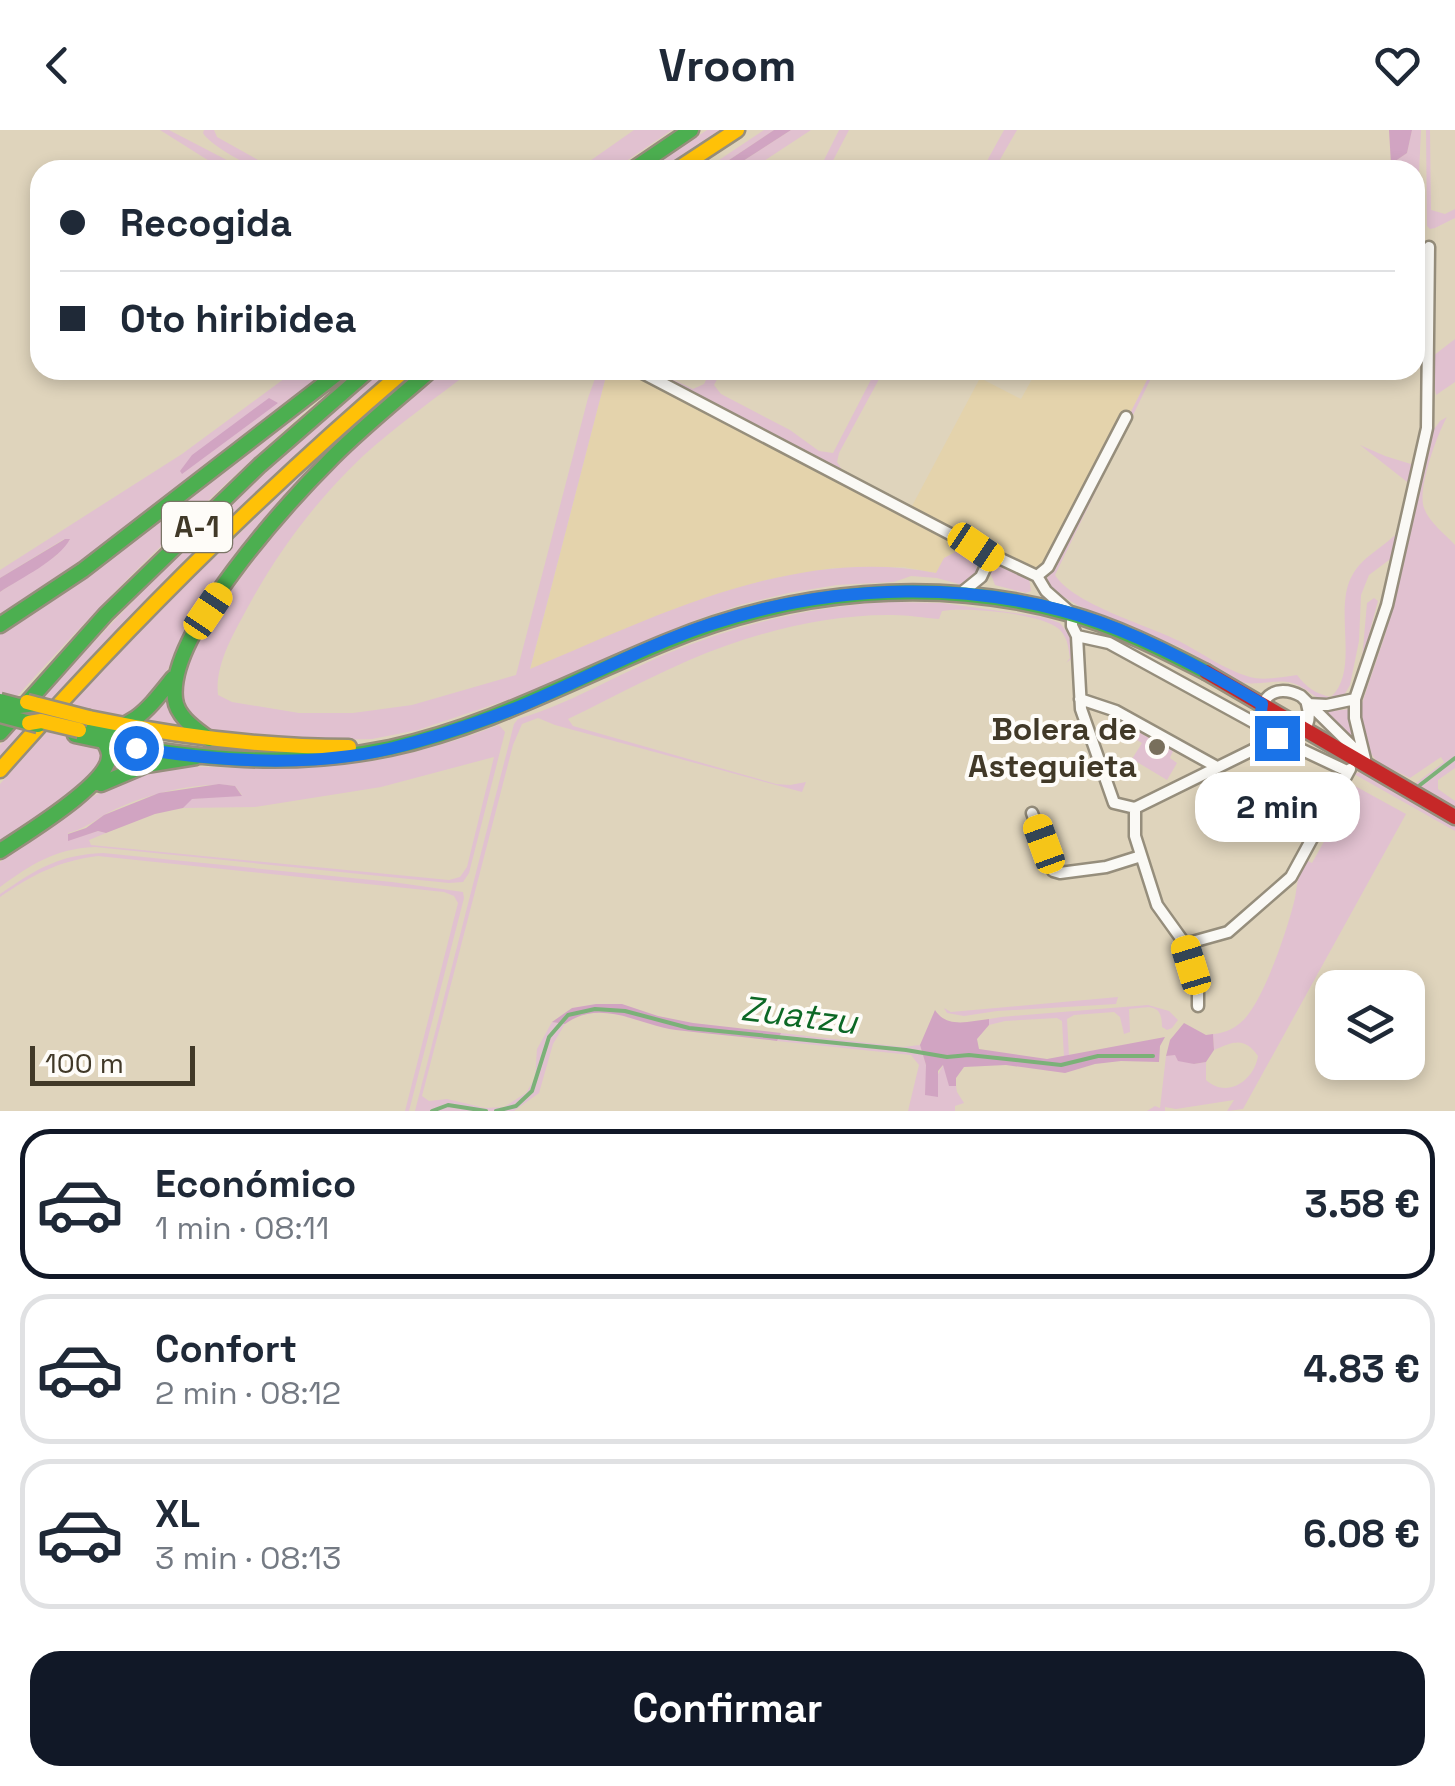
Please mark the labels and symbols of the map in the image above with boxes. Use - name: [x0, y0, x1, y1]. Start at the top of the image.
- road number: A-1: [162, 502, 232, 552]
- car: [943, 518, 1009, 576]
- car: [179, 578, 237, 644]
- place label: Bolera de Asteguieta: [968, 709, 1137, 786]
- route end: [1255, 716, 1300, 761]
- route start: [114, 726, 159, 771]
- marker: Bolera de Asteguieta: [1146, 736, 1168, 758]
- callout: 2 min: [1194, 773, 1360, 843]
- car: [1020, 811, 1068, 877]
- car: [1168, 932, 1214, 998]
- water label: Zuatzu: [739, 986, 861, 1044]
- scale bar: [30, 1041, 195, 1086]

